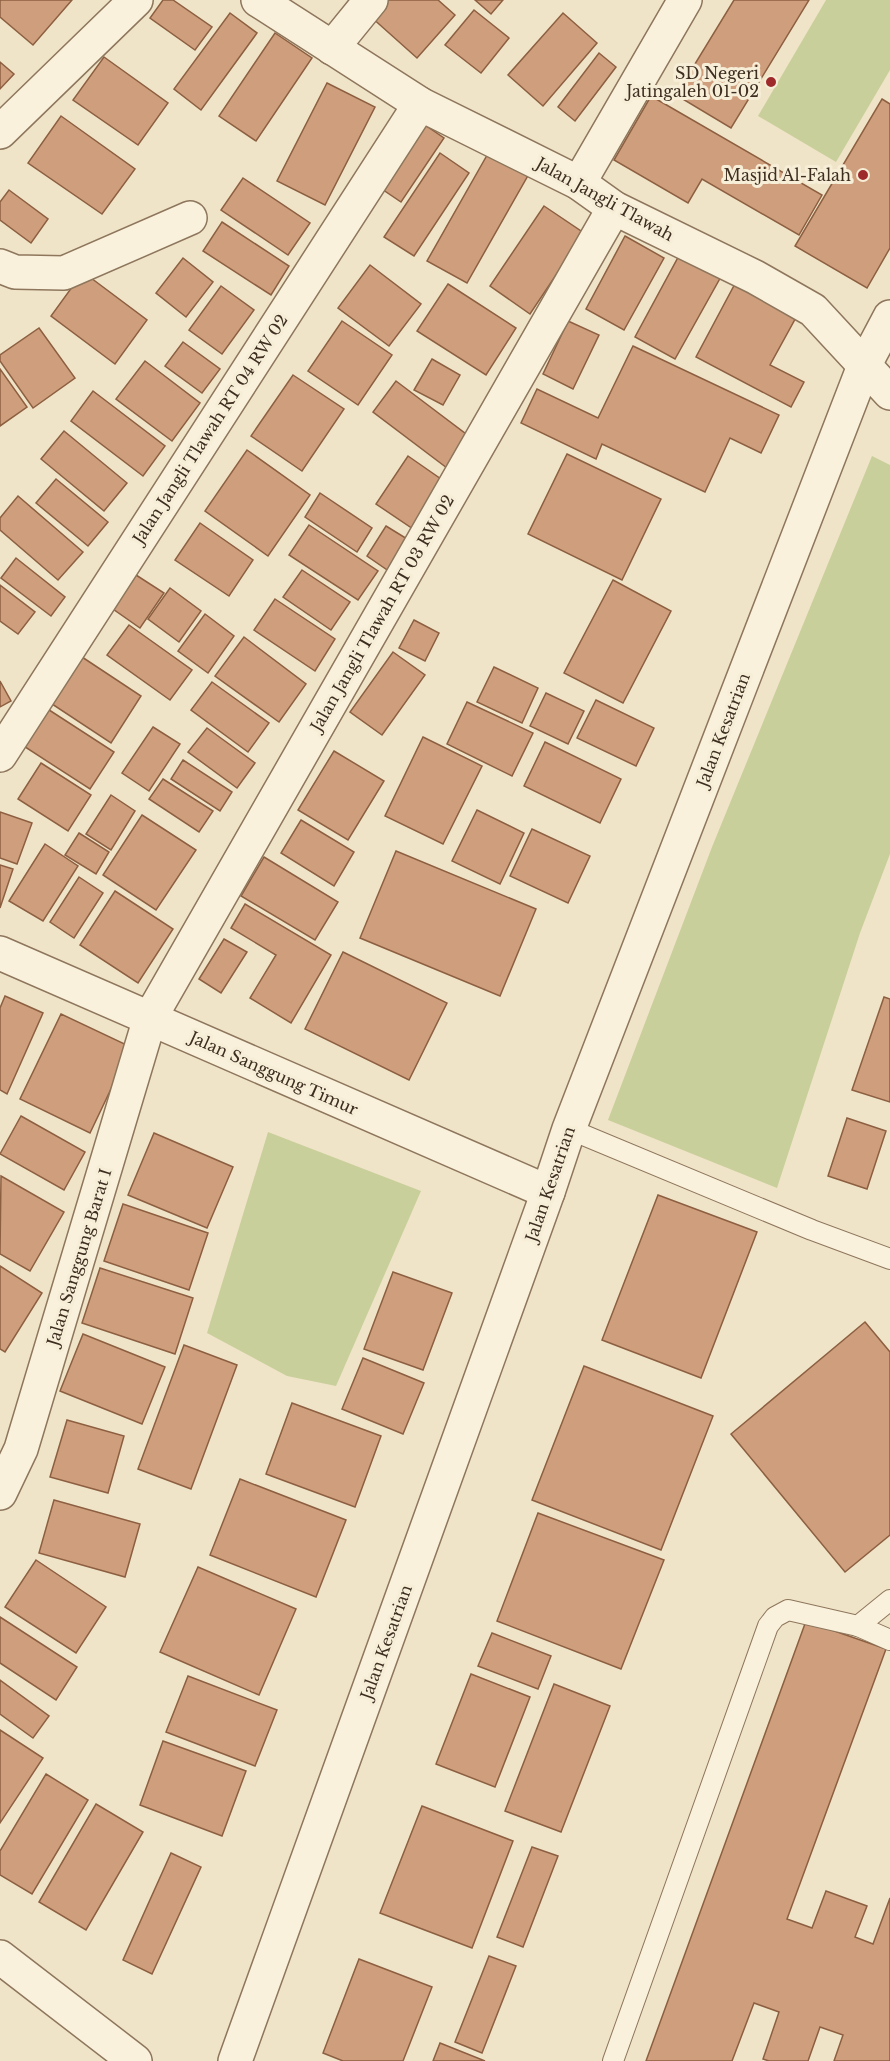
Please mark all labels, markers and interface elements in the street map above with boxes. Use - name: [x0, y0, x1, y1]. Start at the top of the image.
- place label: SD Negeri Jatingaleh 01-02: [624, 63, 760, 101]
- marker: SD Negeri Jatingaleh 01-02: [764, 75, 778, 89]
- street label: Jalan Jangli Tlawah: [531, 152, 677, 245]
- place label: Masjid Al-Falah: [723, 165, 851, 185]
- marker: Masjid Al-Falah: [856, 168, 870, 182]
- street label: Jalan Jangli Tlawah RT 04 RW 02: [127, 311, 292, 549]
- street label: Jalan Jangli Tlawah RT 03 RW 02: [305, 491, 458, 737]
- street label: Jalan Kesatrian: [691, 670, 754, 792]
- street label: Jalan Sanggung Timur: [185, 1026, 362, 1119]
- street label: Jalan Kesatrian: [520, 1124, 579, 1246]
- street label: Jalan Sanggung Barat I: [42, 1166, 116, 1350]
- street label: Jalan Kesatrian: [355, 1582, 416, 1704]

